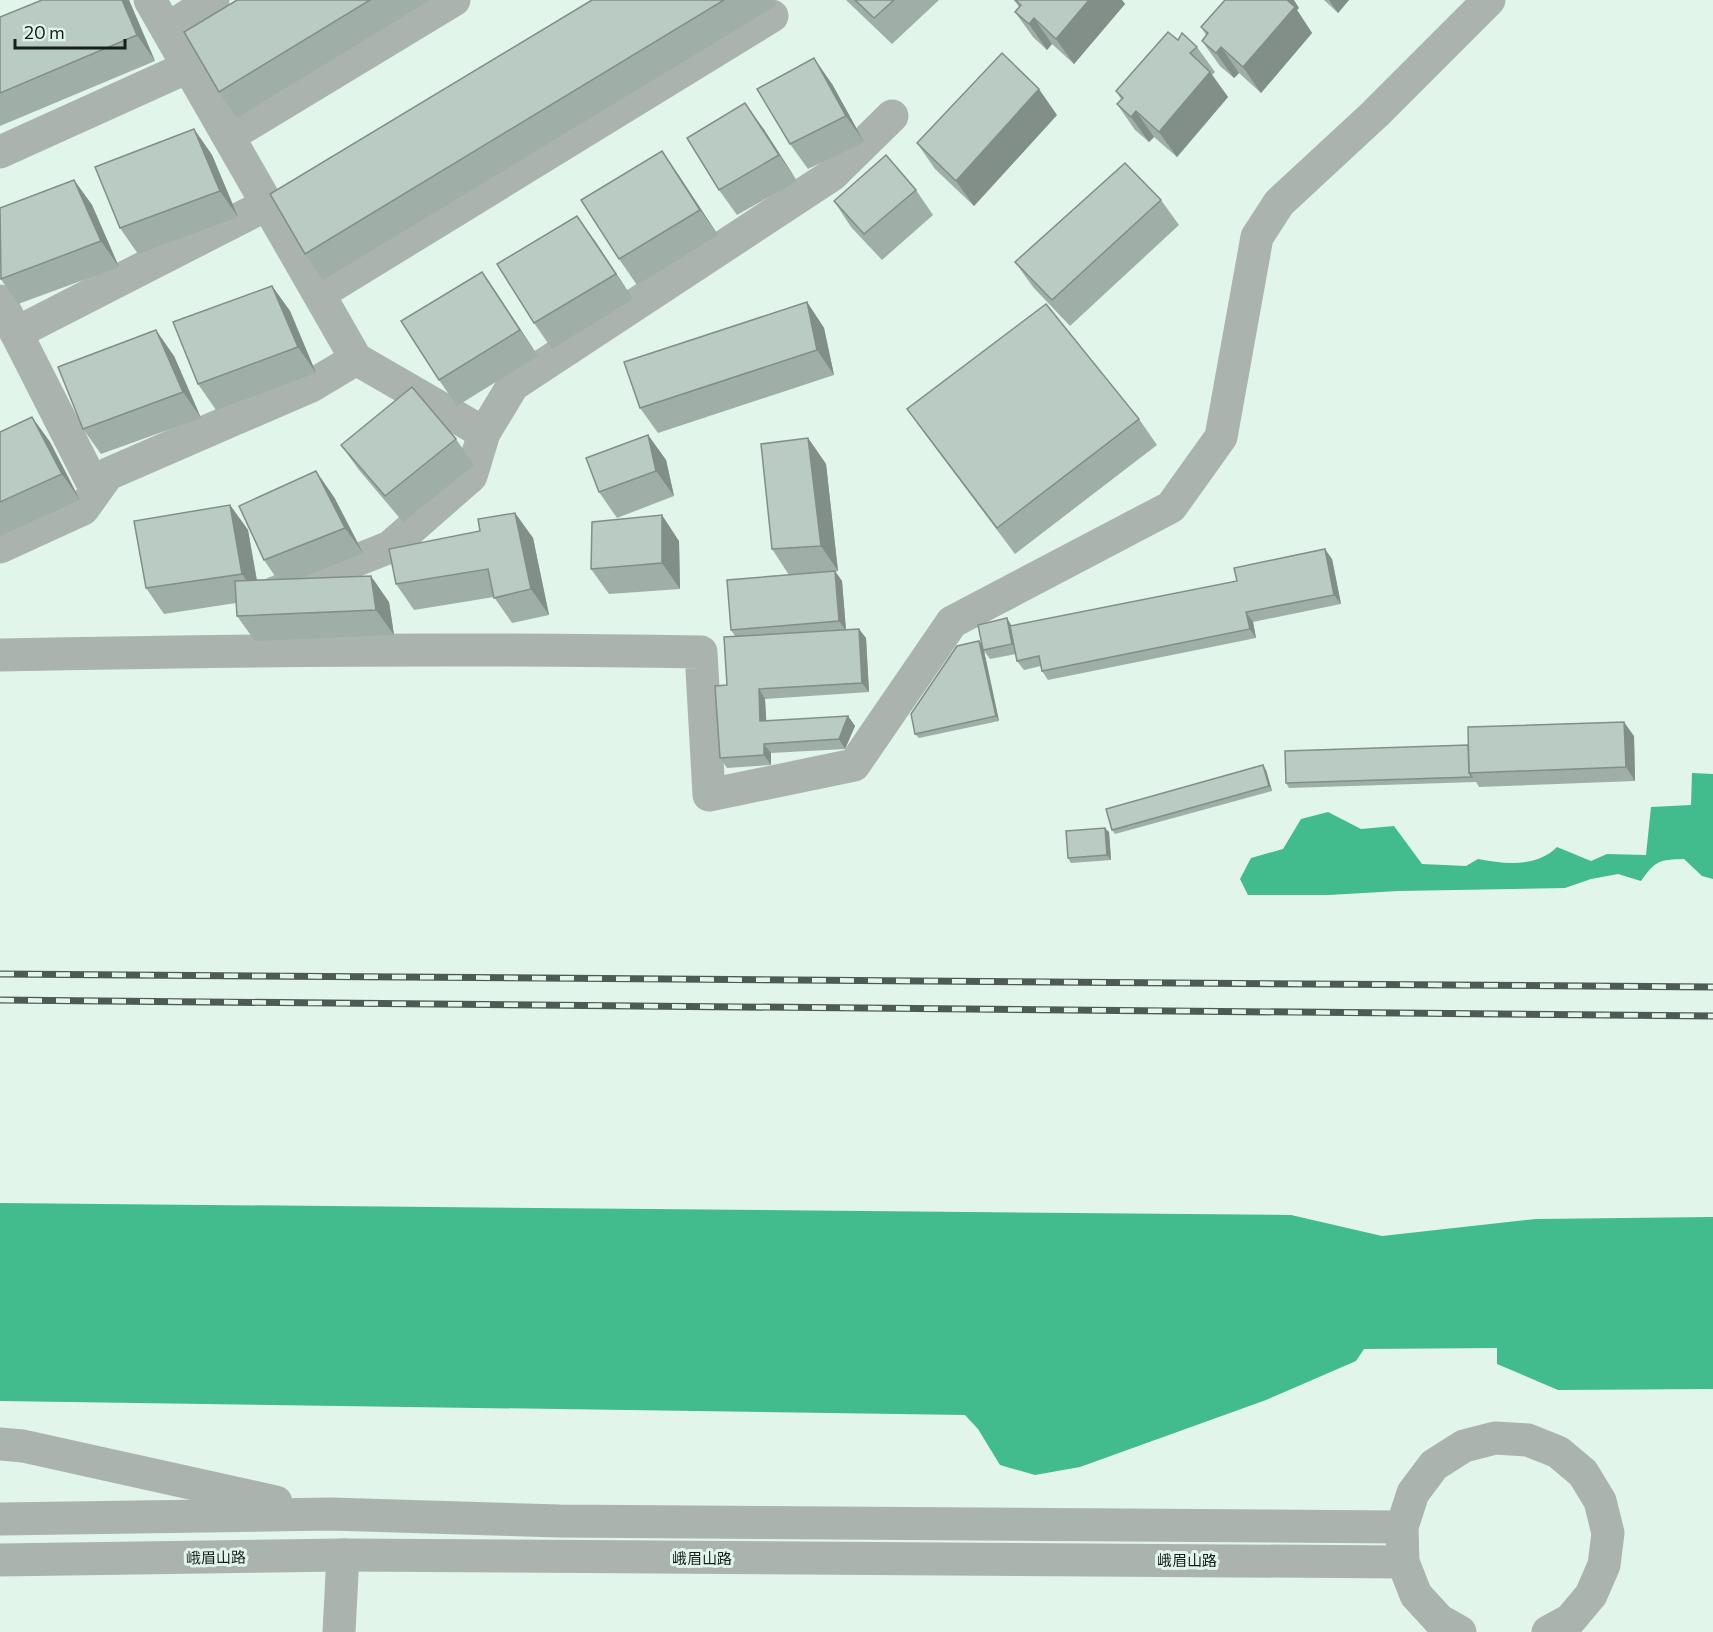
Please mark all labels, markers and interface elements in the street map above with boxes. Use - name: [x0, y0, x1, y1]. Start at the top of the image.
- scale bar: [15, 12, 124, 50]
- text: 20 m: [24, 21, 65, 43]
- street label: 峨眉山路: [186, 1547, 246, 1567]
- street label: 峨眉山路: [672, 1549, 732, 1567]
- street label: 峨眉山路: [1157, 1551, 1217, 1569]

